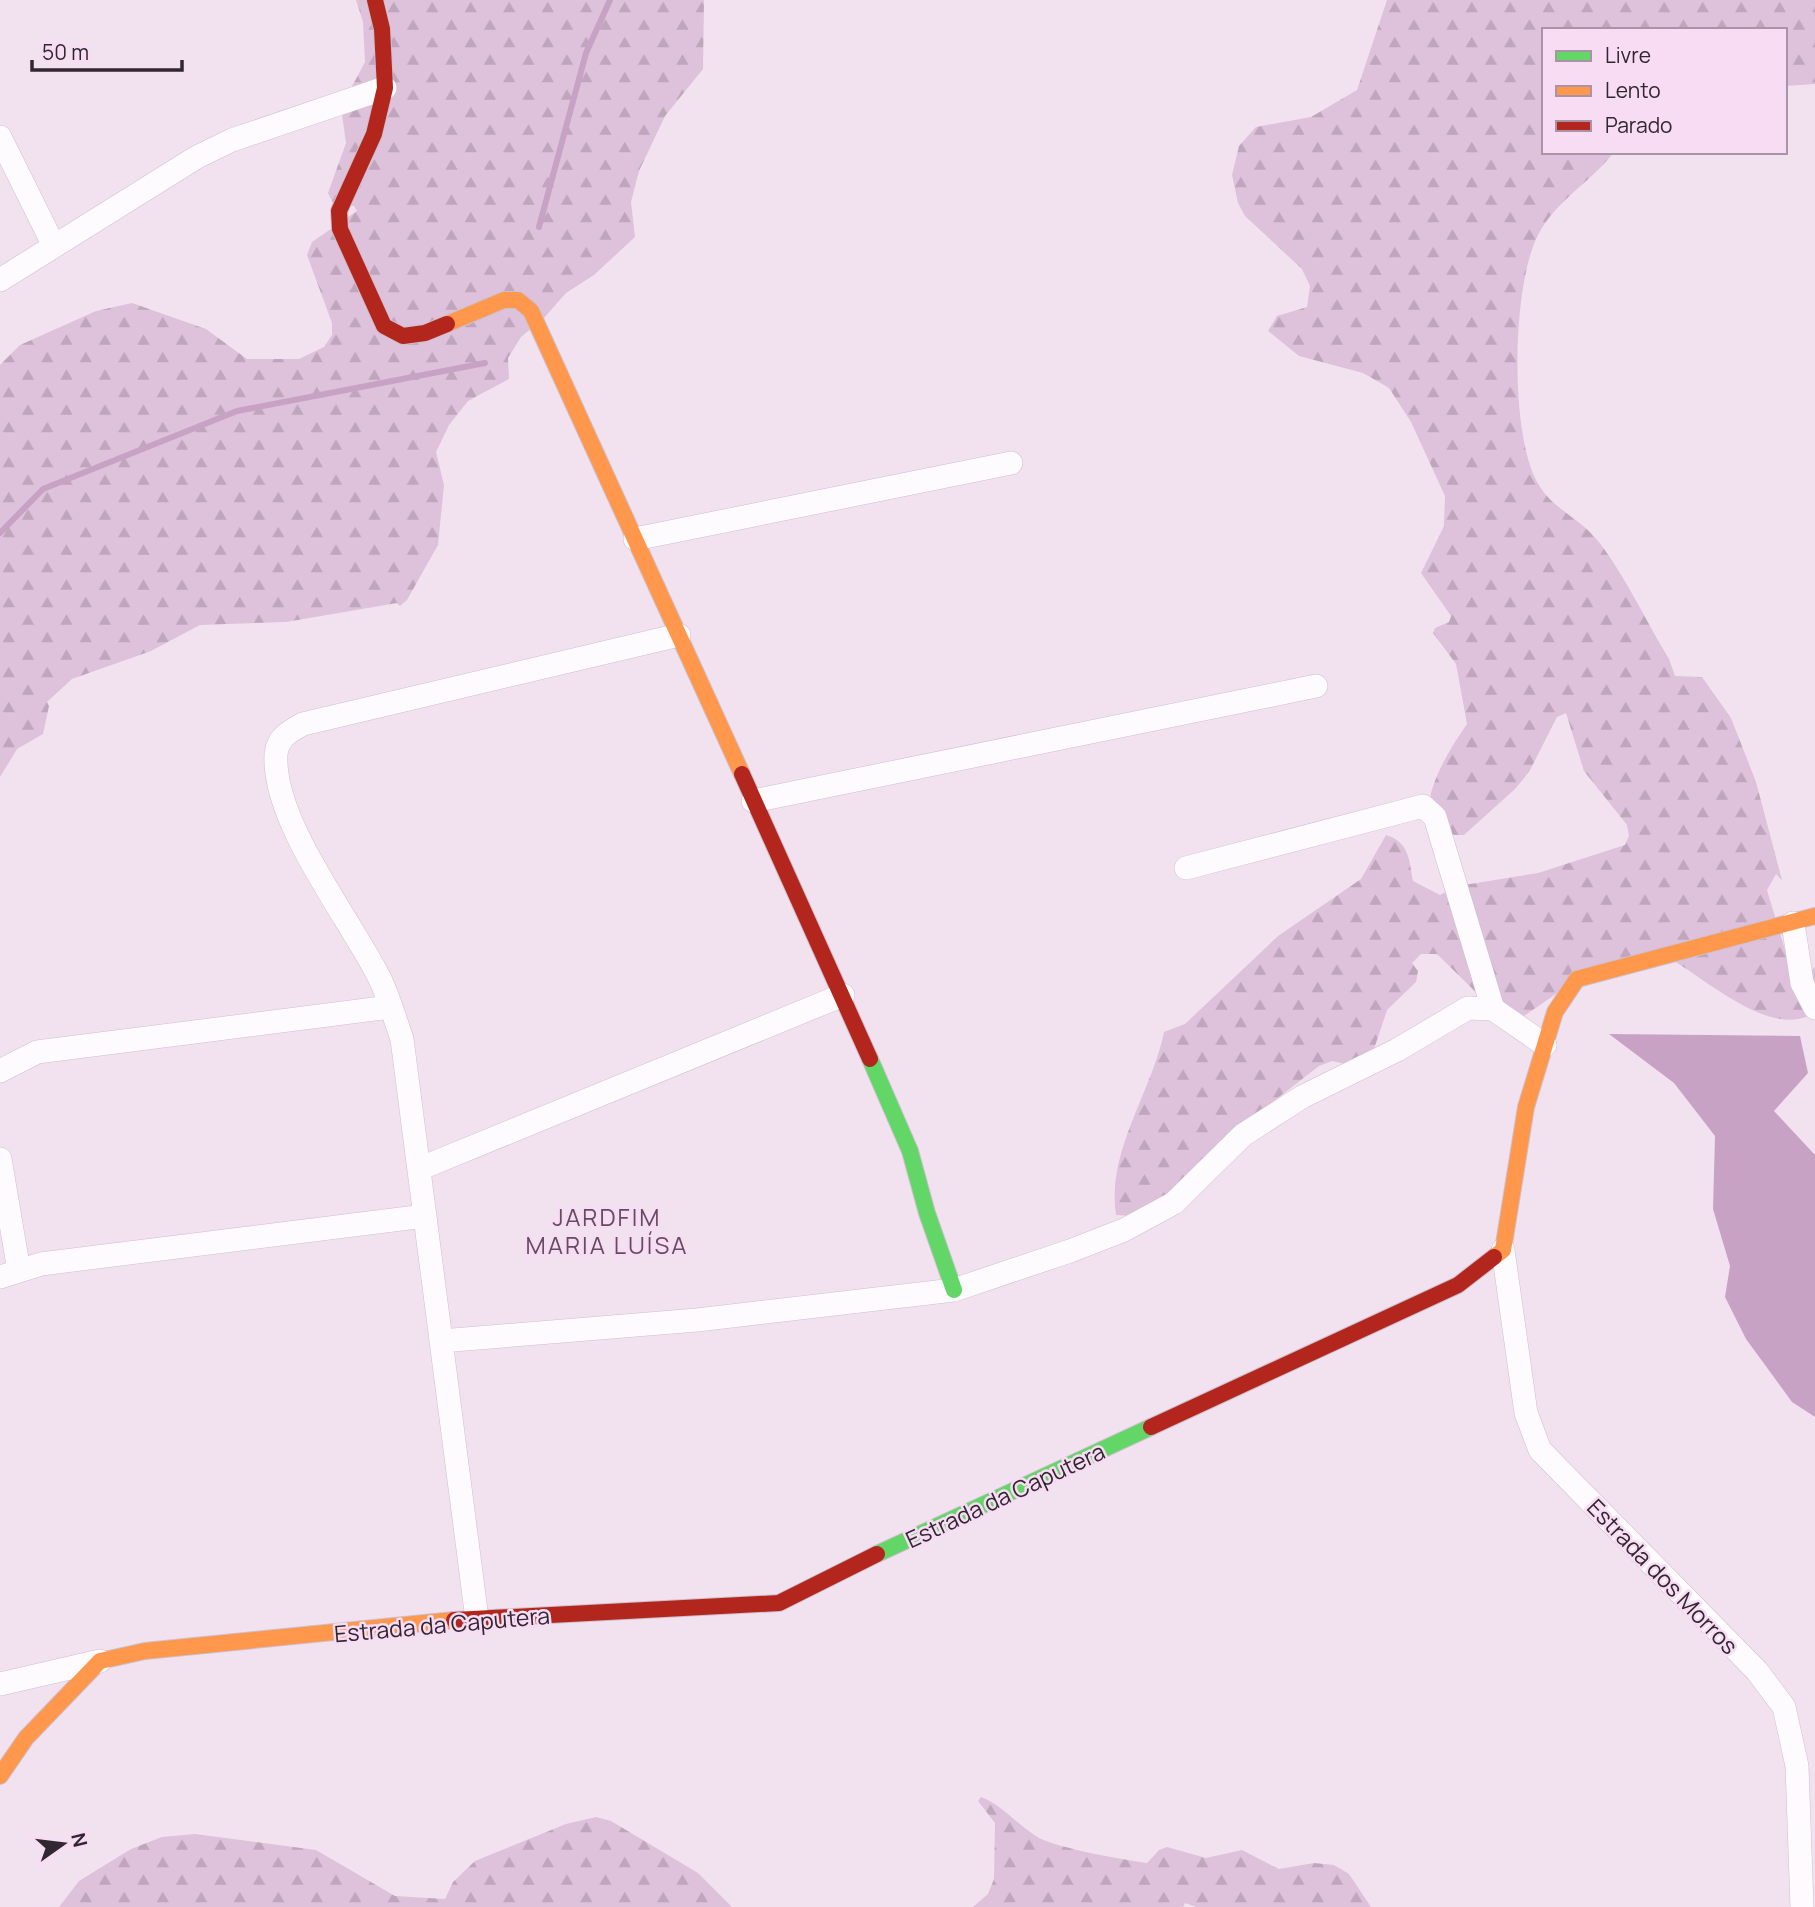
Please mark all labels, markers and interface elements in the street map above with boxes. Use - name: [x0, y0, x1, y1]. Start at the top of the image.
- scale bar: [32, 28, 182, 72]
- legend: [1542, 28, 1787, 154]
- text: 50 m: [42, 38, 89, 66]
- text: Livre: [1605, 41, 1651, 69]
- text: Lento: [1605, 76, 1661, 104]
- text: Parado: [1605, 111, 1673, 139]
- district label: JARDFIM MARIA LUÍSA: [526, 1200, 688, 1261]
- street label: Estrada da Caputera: [900, 1435, 1110, 1555]
- street label: Estrada dos Morros: [1580, 1491, 1746, 1661]
- street label: Estrada da Caputera: [333, 1599, 551, 1649]
- north arrow: [28, 1809, 98, 1879]
- text: N: [65, 1830, 94, 1850]

